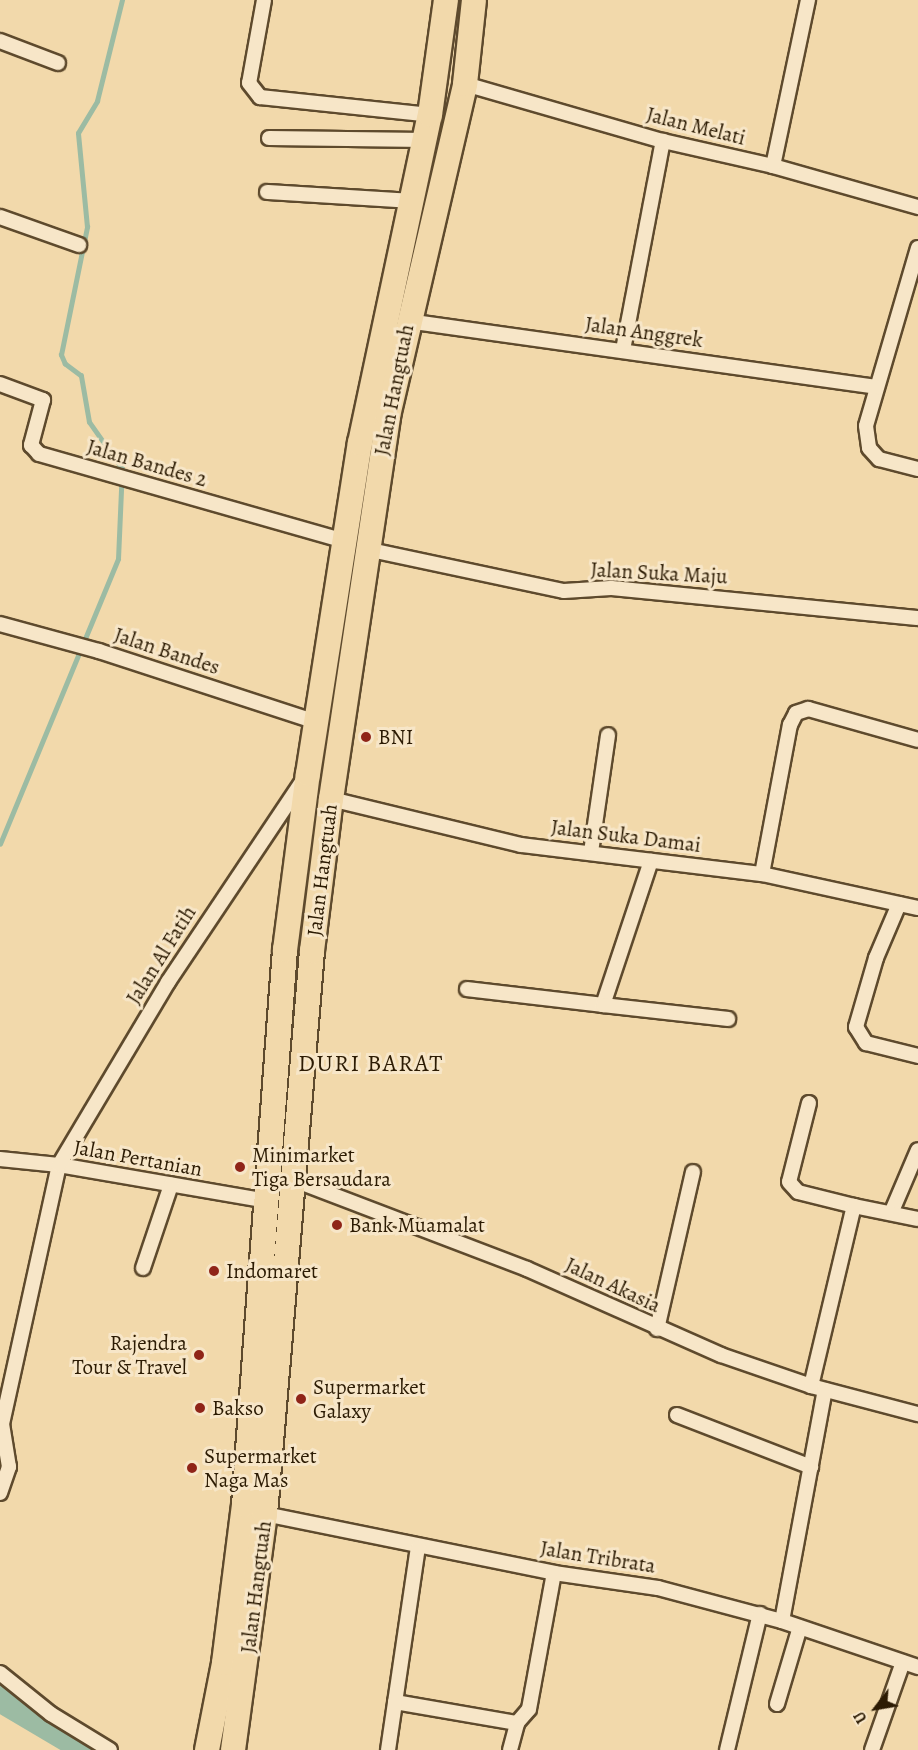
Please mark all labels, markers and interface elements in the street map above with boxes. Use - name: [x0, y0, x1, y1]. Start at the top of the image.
- street label: Jalan Melati: [644, 102, 748, 150]
- street label: Jalan Anggrek: [583, 311, 705, 353]
- street label: Jalan Hangtuah: [369, 322, 419, 458]
- street label: Jalan Bandes 2: [84, 434, 210, 492]
- street label: Jalan Suka Maju: [590, 557, 728, 589]
- street label: Jalan Bandes: [111, 622, 223, 680]
- place label: BNI: [378, 724, 413, 750]
- marker: BNI: [359, 730, 373, 744]
- street label: Jalan Hangtuah: [301, 802, 343, 938]
- street label: Jalan Suka Damai: [550, 814, 702, 858]
- street label: Jalan Al Fatih: [121, 901, 201, 1009]
- district label: DURI BARAT: [298, 1050, 444, 1078]
- street label: Jalan Pertanian: [72, 1134, 204, 1182]
- place label: Minimarket Tiga Bersaudara: [252, 1142, 391, 1192]
- marker: Minimarket Tiga Bersaudara: [233, 1160, 247, 1174]
- place label: Bank Muamalat: [349, 1212, 485, 1238]
- marker: Bank Muamalat: [330, 1218, 344, 1232]
- street label: Jalan Akasia: [561, 1252, 665, 1318]
- place label: Indomaret: [226, 1258, 318, 1284]
- marker: Indomaret: [207, 1264, 221, 1278]
- place label: Rajendra Tour & Travel: [72, 1330, 187, 1380]
- marker: Rajendra Tour & Travel: [192, 1348, 206, 1362]
- place label: Supermarket Galaxy: [313, 1374, 426, 1424]
- marker: Supermarket Galaxy: [294, 1392, 308, 1406]
- place label: Bakso: [212, 1395, 264, 1421]
- marker: Bakso: [193, 1401, 207, 1415]
- place label: Supermarket Naga Mas: [204, 1443, 317, 1493]
- marker: Supermarket Naga Mas: [185, 1461, 199, 1475]
- street label: Jalan Hangtuah: [235, 1519, 277, 1655]
- street label: Jalan Tribrata: [539, 1535, 657, 1579]
- north arrow: [846, 1678, 906, 1738]
- text: U: [848, 1707, 873, 1727]

